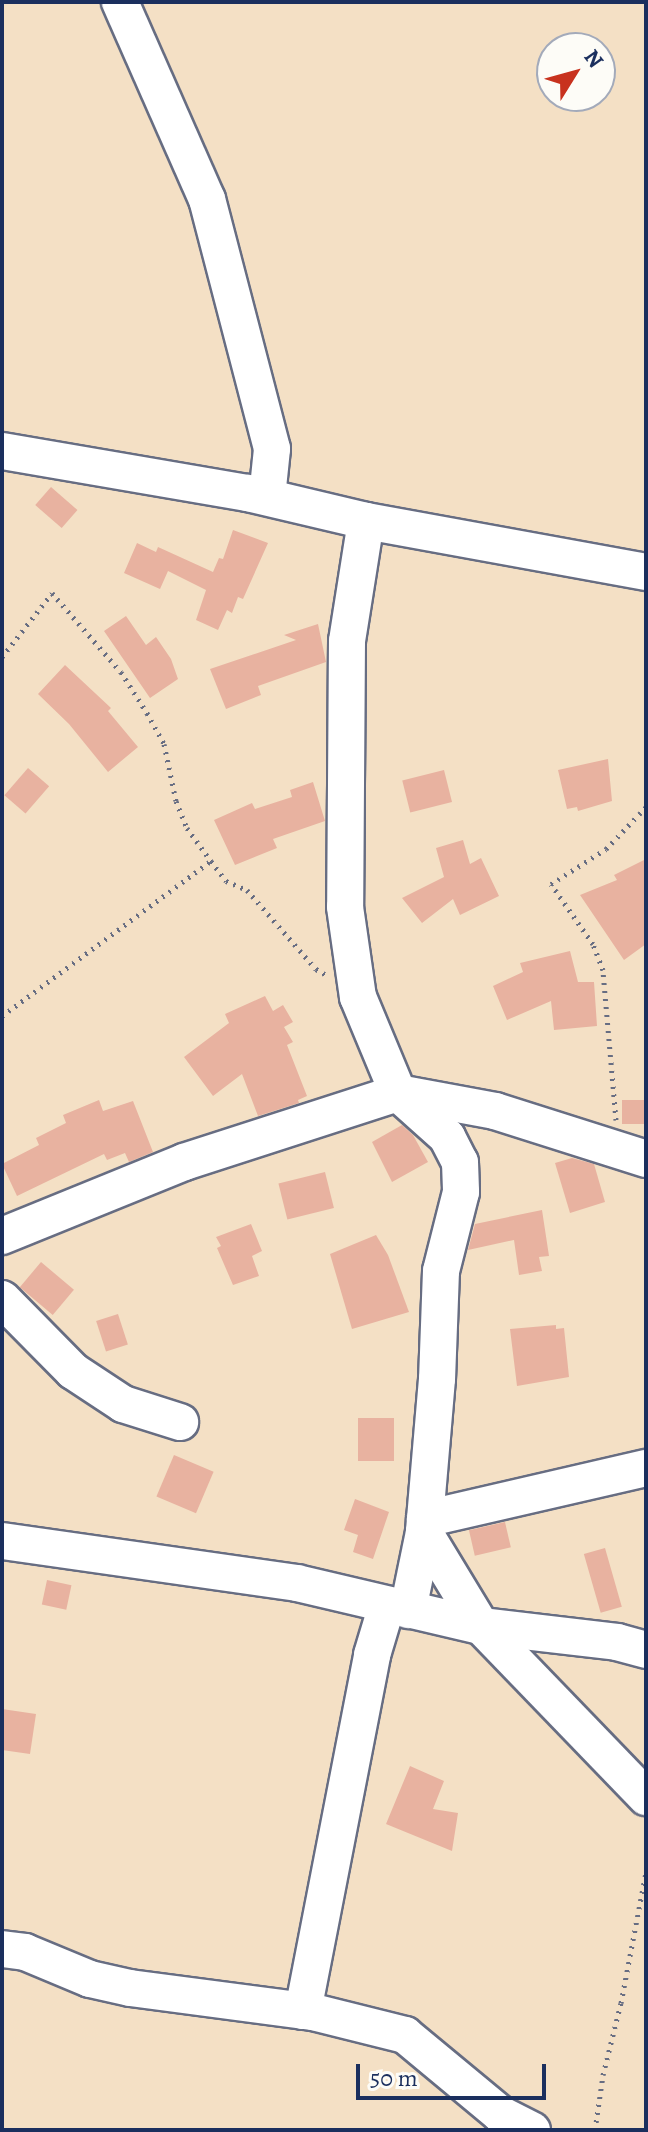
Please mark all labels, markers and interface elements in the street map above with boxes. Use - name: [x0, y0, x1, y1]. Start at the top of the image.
- north arrow: [536, 32, 616, 112]
- text: N: [577, 43, 610, 74]
- scale bar: [360, 2048, 550, 2098]
- text: 50 m: [370, 2062, 418, 2094]

